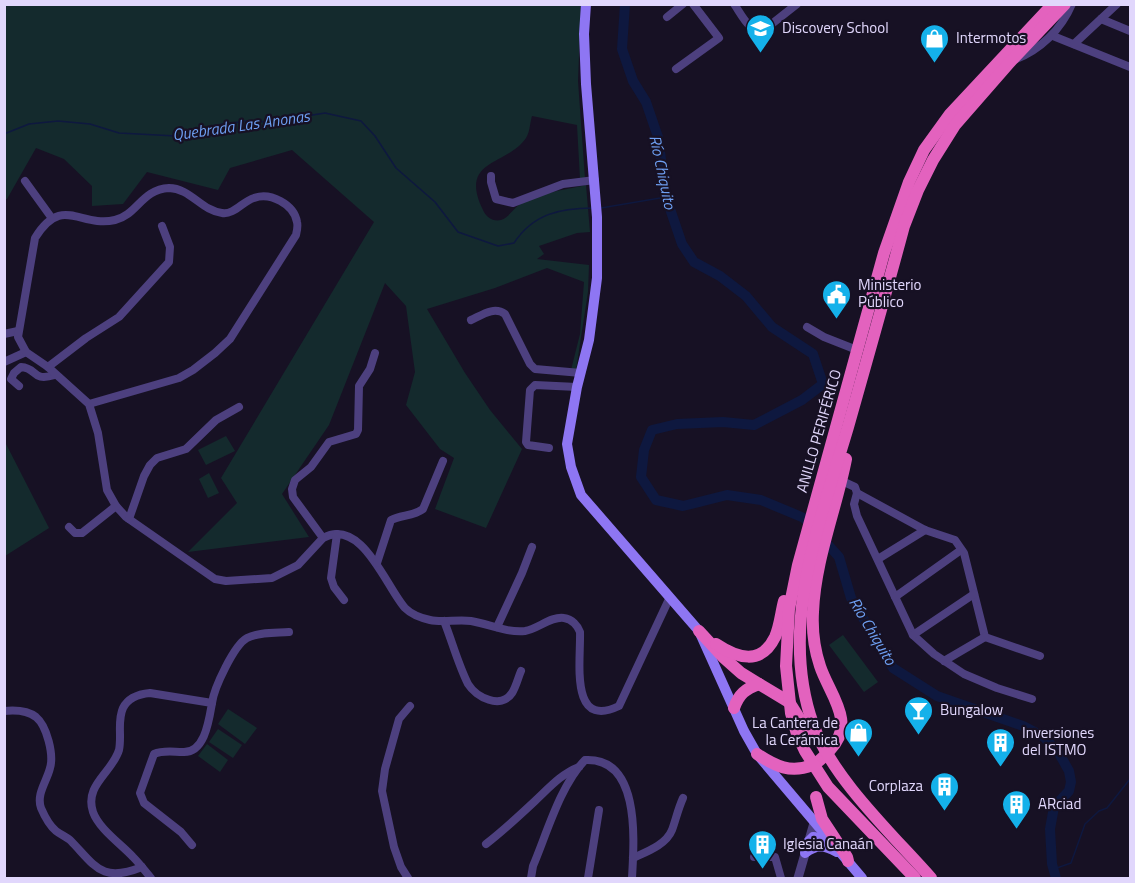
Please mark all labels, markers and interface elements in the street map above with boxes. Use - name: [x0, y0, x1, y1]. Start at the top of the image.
- school or university icon: Discovery School: [745, 12, 777, 54]
- place label: Discovery School: [782, 16, 889, 39]
- shop icon: Intermotos: [919, 22, 951, 64]
- place label: Intermotos: [956, 26, 1026, 49]
- water label: Quebrada Las Anonas: [171, 103, 312, 147]
- water label: Río Chiquito: [643, 133, 683, 212]
- place label: Ministerio Público: [858, 273, 922, 313]
- public building icon: Ministerio Público: [821, 278, 853, 320]
- street label: ANILLO PERIFÉRICO: [790, 366, 847, 495]
- water label: Río Chiquito: [843, 593, 903, 670]
- bar icon: Bungalow: [903, 694, 935, 736]
- place label: Bungalow: [940, 698, 1003, 721]
- place label: La Cantera de la Cerámica: [752, 711, 838, 751]
- shop icon: La Cantera de la Cerámica: [843, 716, 875, 758]
- place label: Inversiones del ISTMO: [1022, 721, 1094, 761]
- building icon: Inversiones del ISTMO: [985, 726, 1017, 768]
- building icon: Corplaza: [928, 770, 960, 812]
- place label: Corplaza: [869, 774, 923, 797]
- building icon: ARciad: [1001, 788, 1033, 830]
- place label: ARciad: [1038, 792, 1081, 815]
- building icon: Iglesia Canaán: [746, 828, 778, 870]
- place label: Iglesia Canaán: [783, 832, 873, 855]

